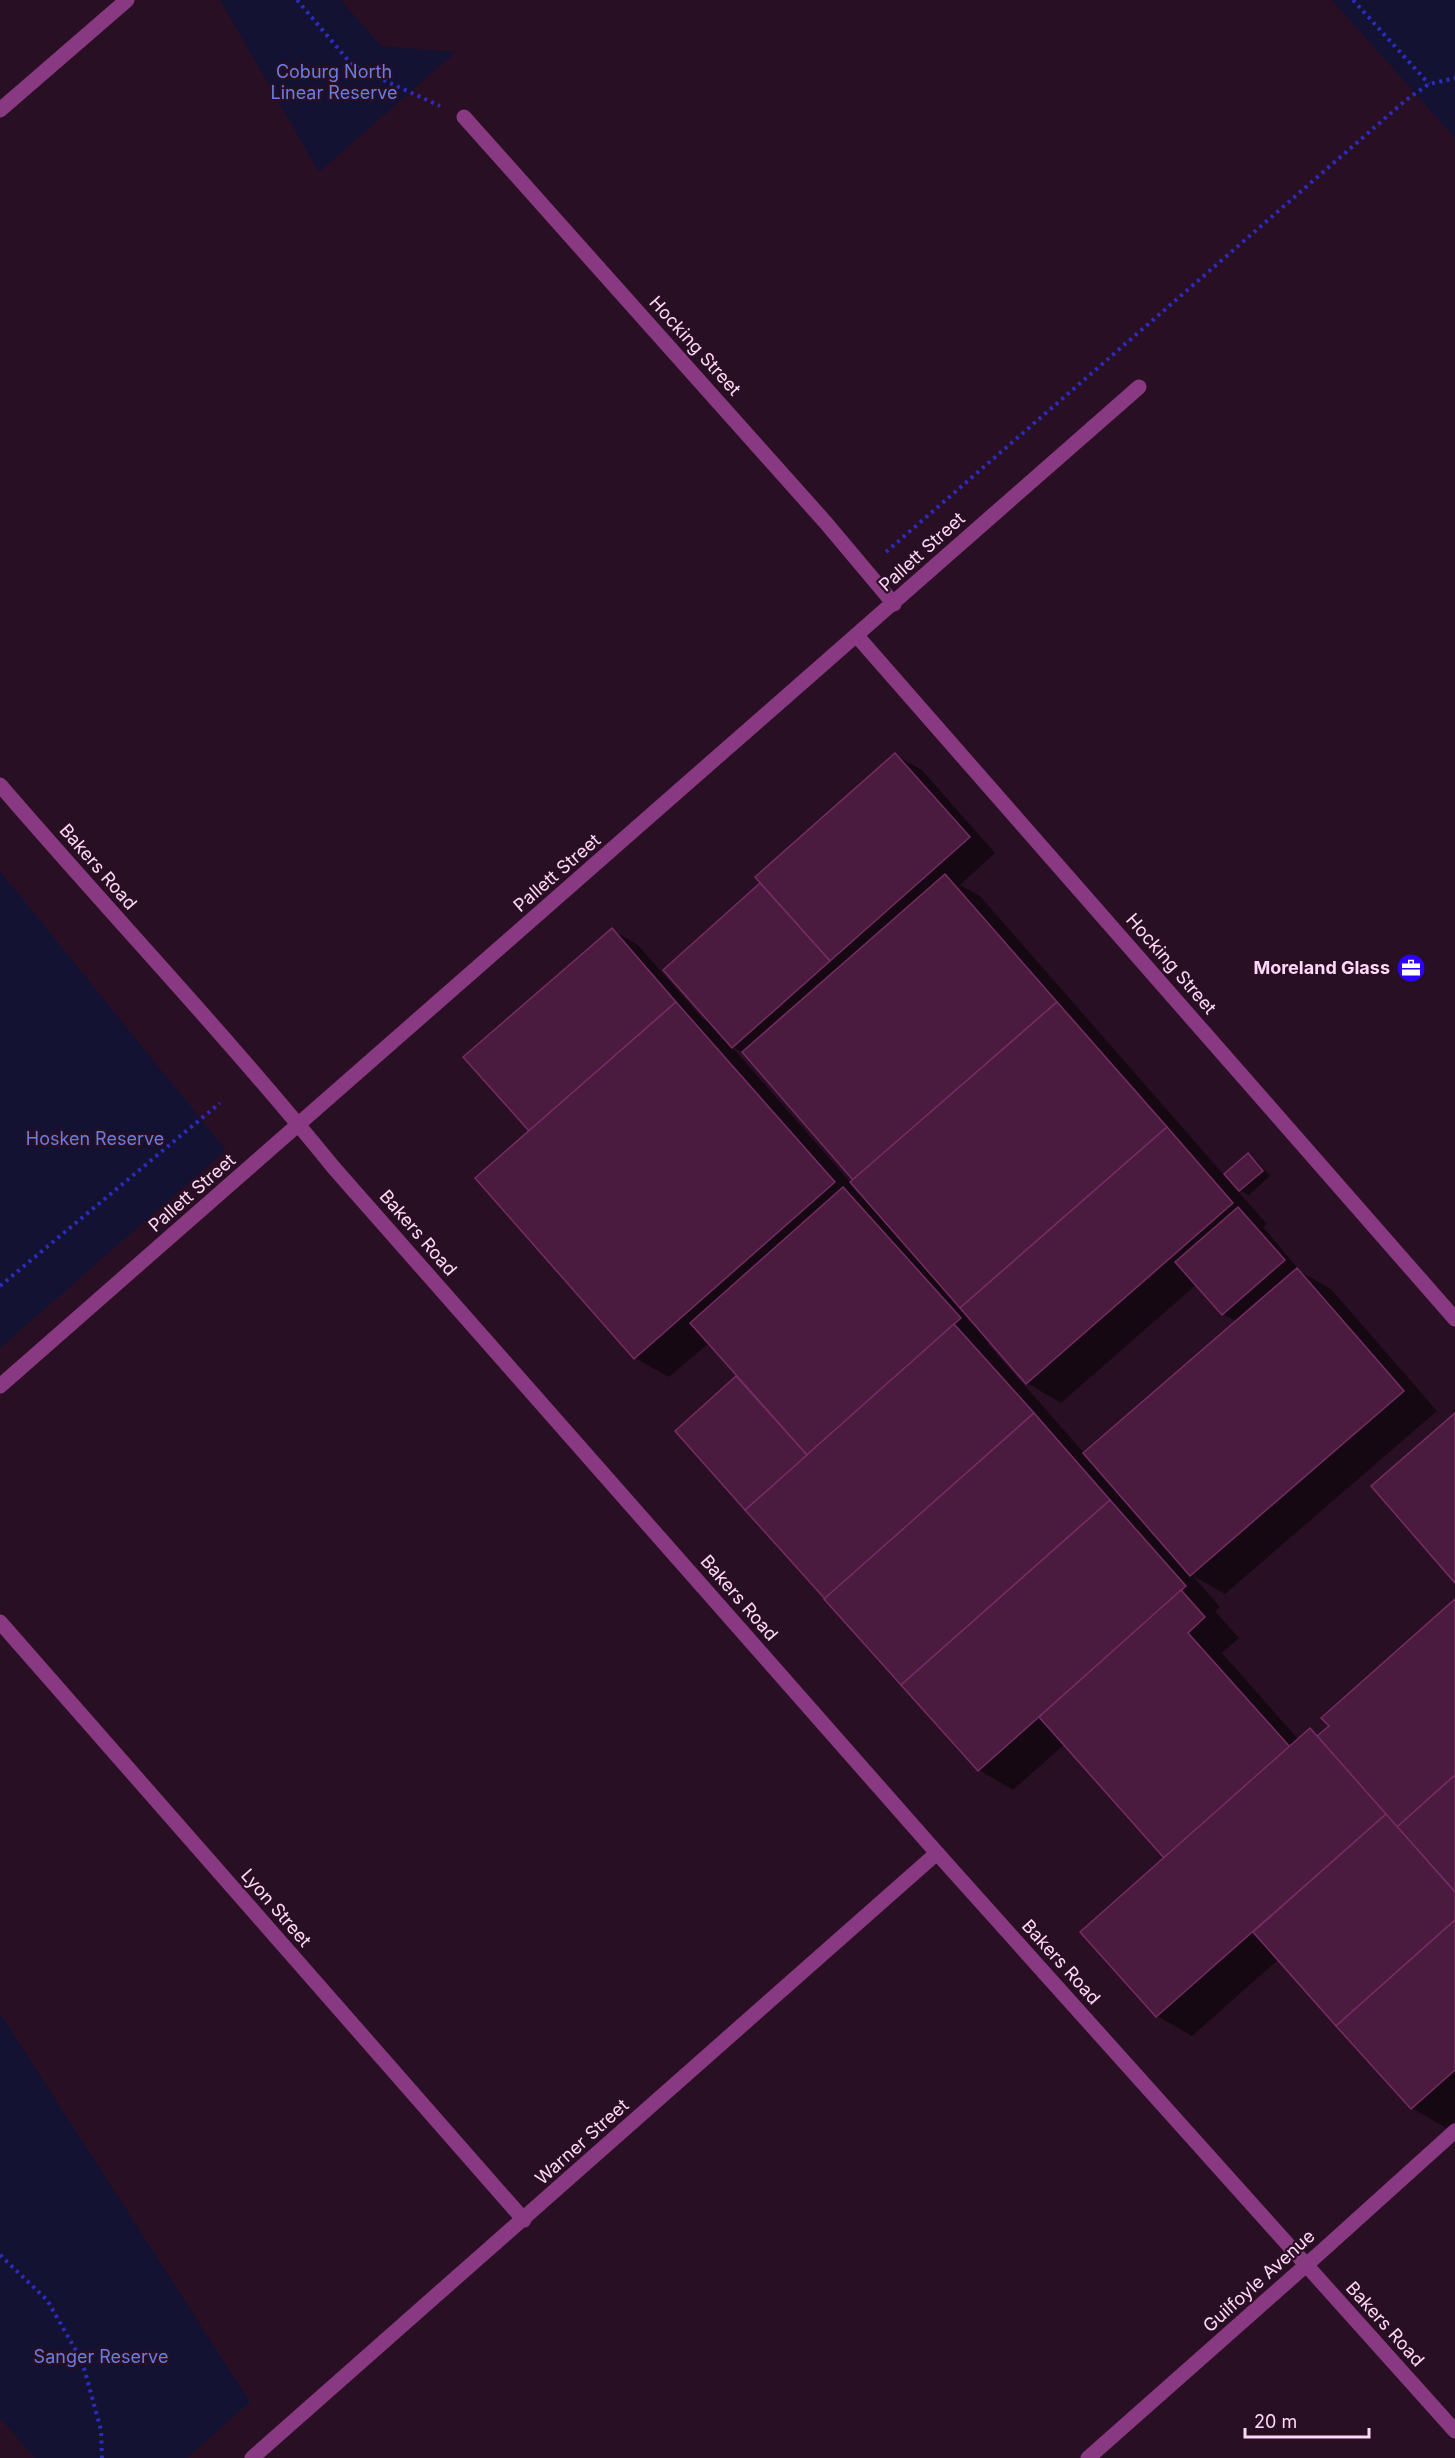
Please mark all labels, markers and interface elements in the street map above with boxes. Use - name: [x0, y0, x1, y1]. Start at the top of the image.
- park label: Coburg North Linear Reserve: [271, 61, 397, 103]
- street label: Hocking Street: [645, 292, 745, 400]
- street label: Pallett Street: [875, 508, 969, 596]
- street label: Bakers Road: [55, 820, 141, 914]
- street label: Pallett Street: [509, 829, 604, 916]
- street label: Hocking Street: [1122, 909, 1221, 1018]
- office icon: Moreland Glass: [1395, 952, 1427, 984]
- place label: Moreland Glass: [1253, 957, 1390, 978]
- park label: Hosken Reserve: [26, 1128, 164, 1149]
- street label: Pallett Street: [144, 1149, 239, 1236]
- street label: Bakers Road: [375, 1186, 461, 1280]
- street label: Bakers Road: [696, 1551, 782, 1645]
- street label: Lyon Street: [237, 1865, 316, 1951]
- street label: Bakers Road: [1018, 1915, 1105, 2008]
- street label: Warner Street: [531, 2094, 633, 2189]
- street label: Guilfoyle Avenue: [1199, 2225, 1319, 2336]
- street label: Bakers Road: [1342, 2277, 1429, 2370]
- park label: Sanger Reserve: [34, 2346, 168, 2367]
- scale bar: [1245, 2401, 1370, 2439]
- text: 20 m: [1254, 2411, 1297, 2432]

